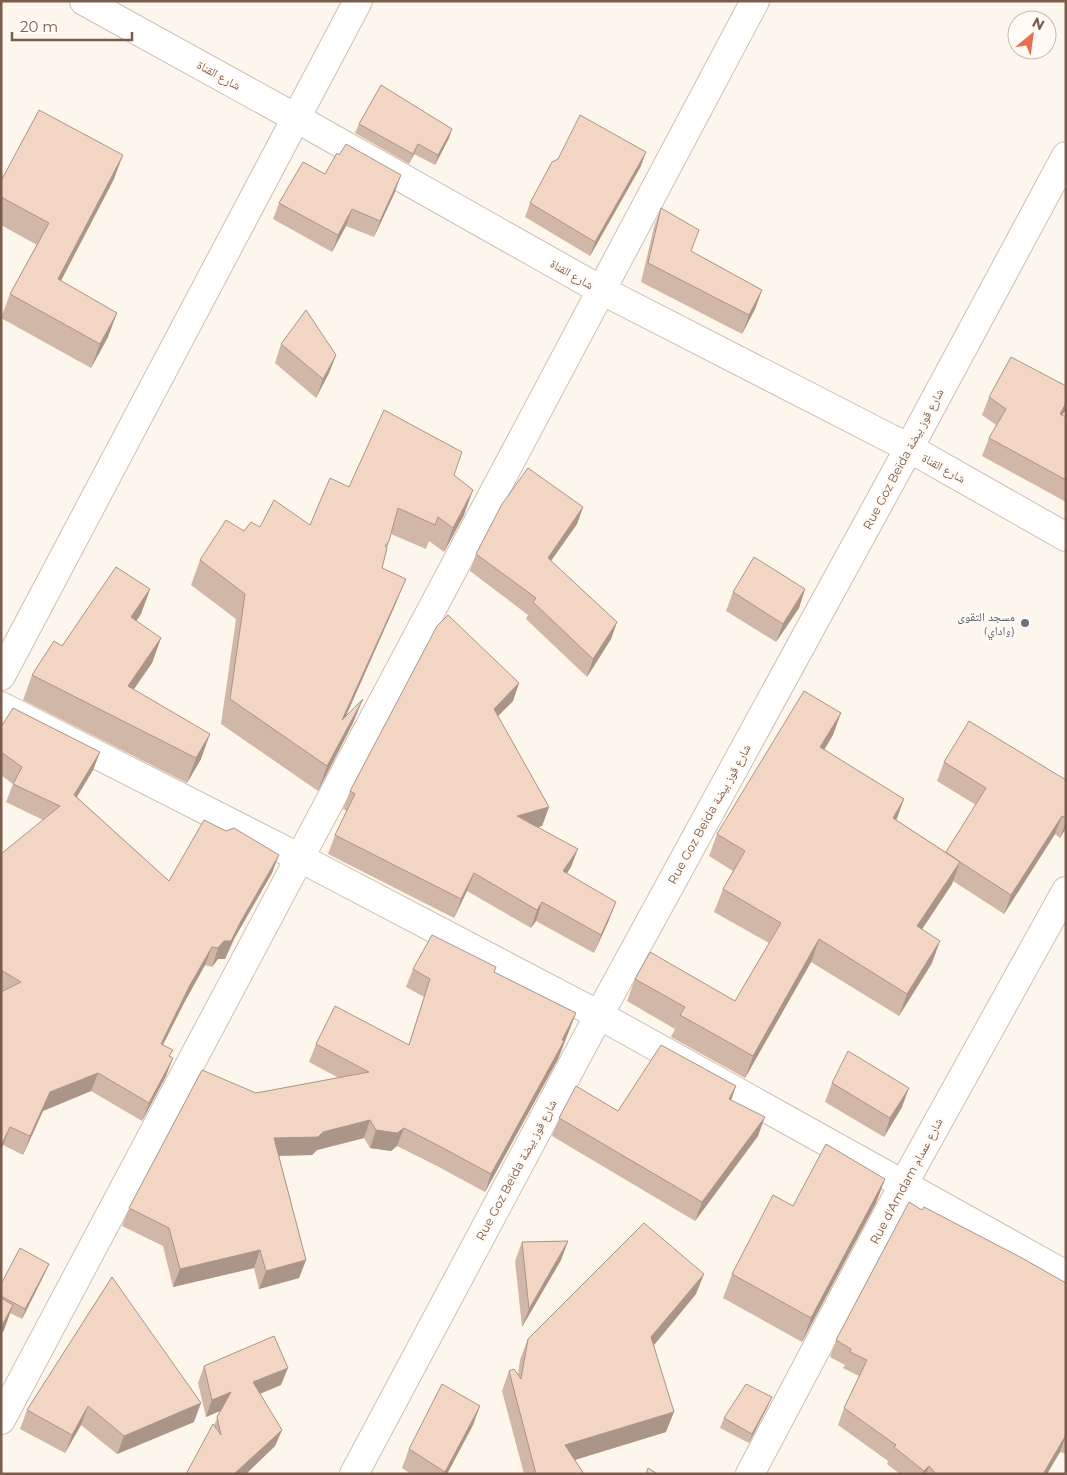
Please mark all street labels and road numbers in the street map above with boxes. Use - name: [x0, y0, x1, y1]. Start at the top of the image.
- street label: شارع القناة: [194, 57, 243, 94]
- street label: شارع القناة: [547, 256, 596, 293]
- street label: Rue Goz Beïda شارع قوز بيضة: [859, 386, 948, 533]
- street label: شارع القناة: [919, 450, 968, 487]
- street label: Rue Goz Beïda شارع قوز بيضة: [664, 741, 755, 887]
- street label: Rue Goz Beïda شارع قوز بيضة: [472, 1097, 561, 1244]
- street label: Rue d'Amdam شارع عمدام: [866, 1115, 947, 1247]

